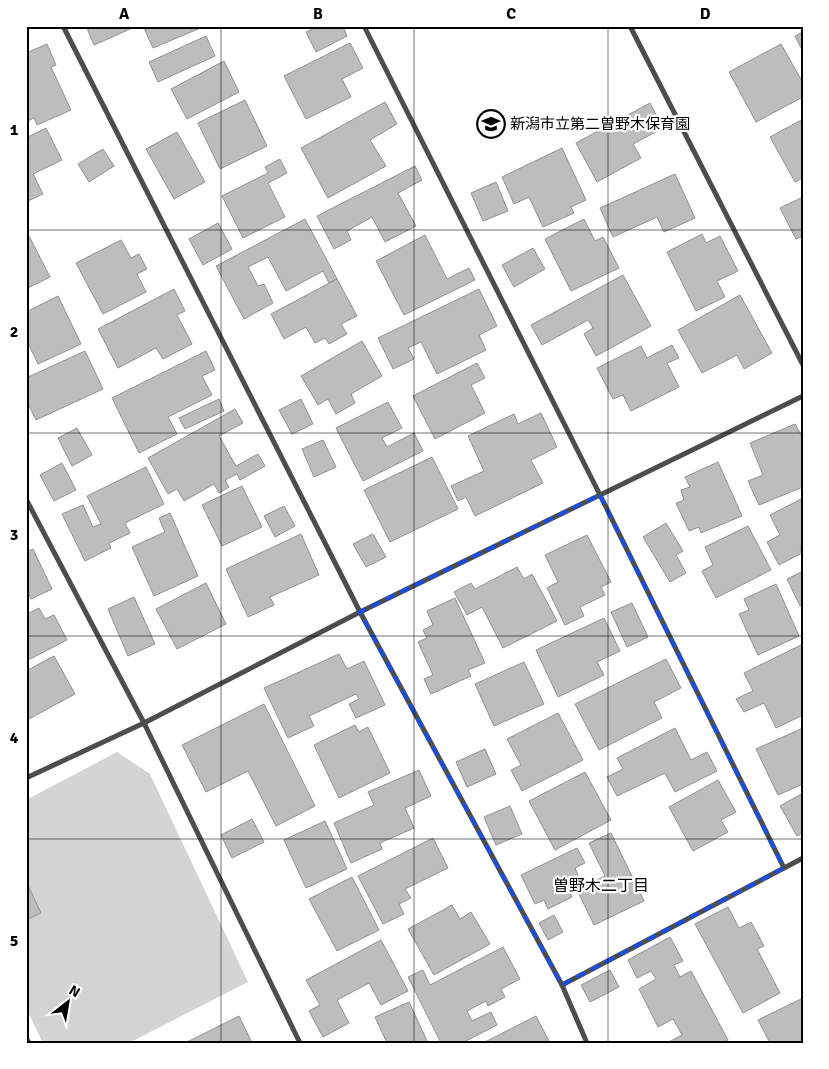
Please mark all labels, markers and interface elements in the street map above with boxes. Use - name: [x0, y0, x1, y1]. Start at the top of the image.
- text: A: [119, 4, 130, 24]
- text: B: [313, 4, 323, 24]
- text: C: [506, 4, 516, 24]
- text: D: [700, 4, 711, 24]
- school or university icon: 新潟市立第二曽野木保育園: [476, 109, 506, 139]
- place label: 新潟市立第二曽野木保育園: [510, 115, 690, 133]
- text: 1: [10, 120, 19, 140]
- text: 2: [10, 322, 18, 342]
- text: 3: [10, 525, 18, 545]
- text: 4: [10, 728, 19, 748]
- district label: 曽野木二丁目: [553, 876, 649, 896]
- text: 5: [10, 931, 18, 951]
- north arrow: [42, 976, 92, 1026]
- text: N: [66, 981, 83, 1001]

